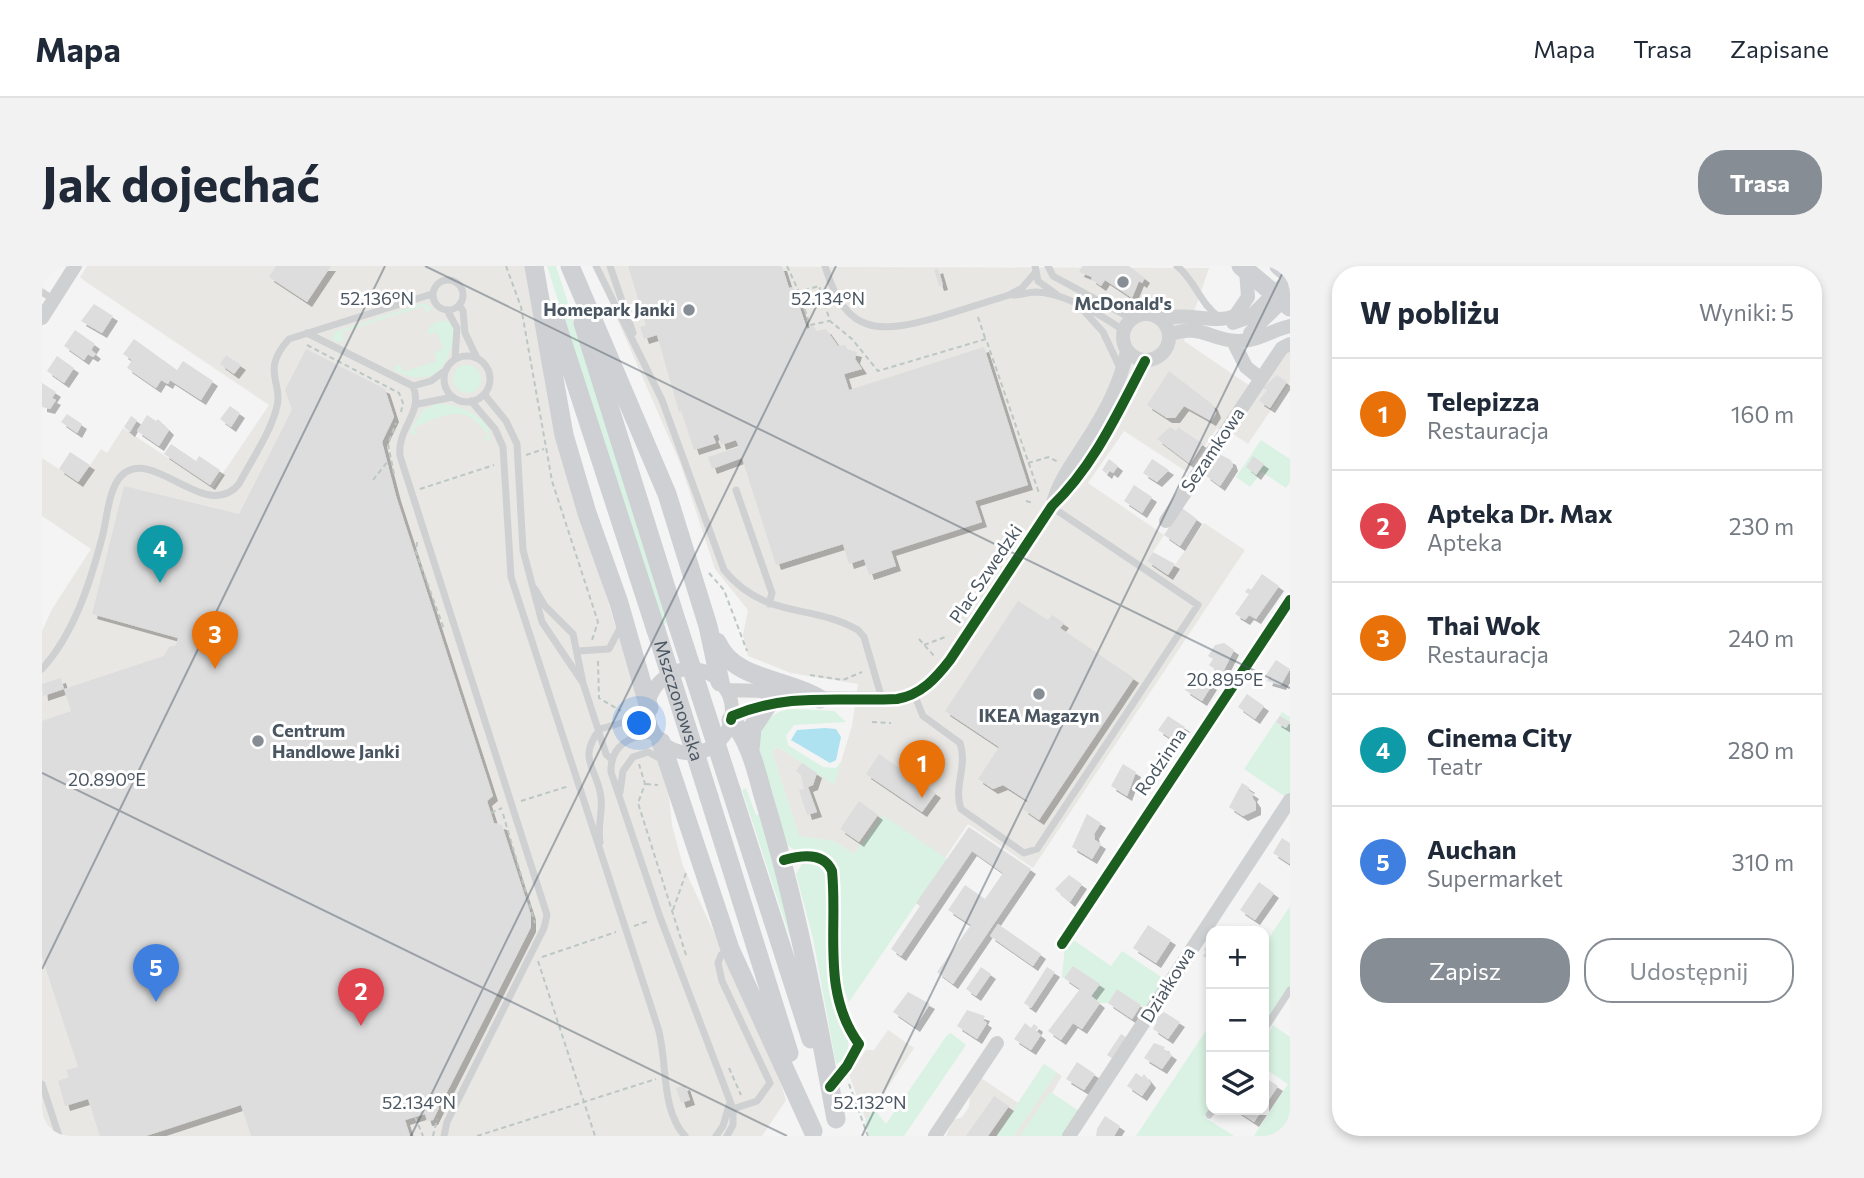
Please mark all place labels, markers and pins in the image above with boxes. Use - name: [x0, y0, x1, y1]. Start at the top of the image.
- marker: McDonald's: [1115, 274, 1131, 290]
- place label: McDonald's: [1074, 292, 1172, 314]
- place label: Homepark Janki: [543, 298, 675, 320]
- marker: Homepark Janki: [681, 302, 697, 318]
- pin: 4: [137, 525, 183, 583]
- pin: 3: [192, 611, 238, 669]
- marker: IKEA Magazyn: [1031, 686, 1047, 702]
- place label: IKEA Magazyn: [979, 704, 1099, 726]
- place label: Centrum Handlowe Janki: [272, 719, 400, 762]
- marker: Centrum Handlowe Janki: [250, 733, 266, 749]
- pin: 1: [899, 740, 945, 798]
- pin: 5: [133, 944, 179, 1002]
- pin: 2: [338, 968, 384, 1026]

